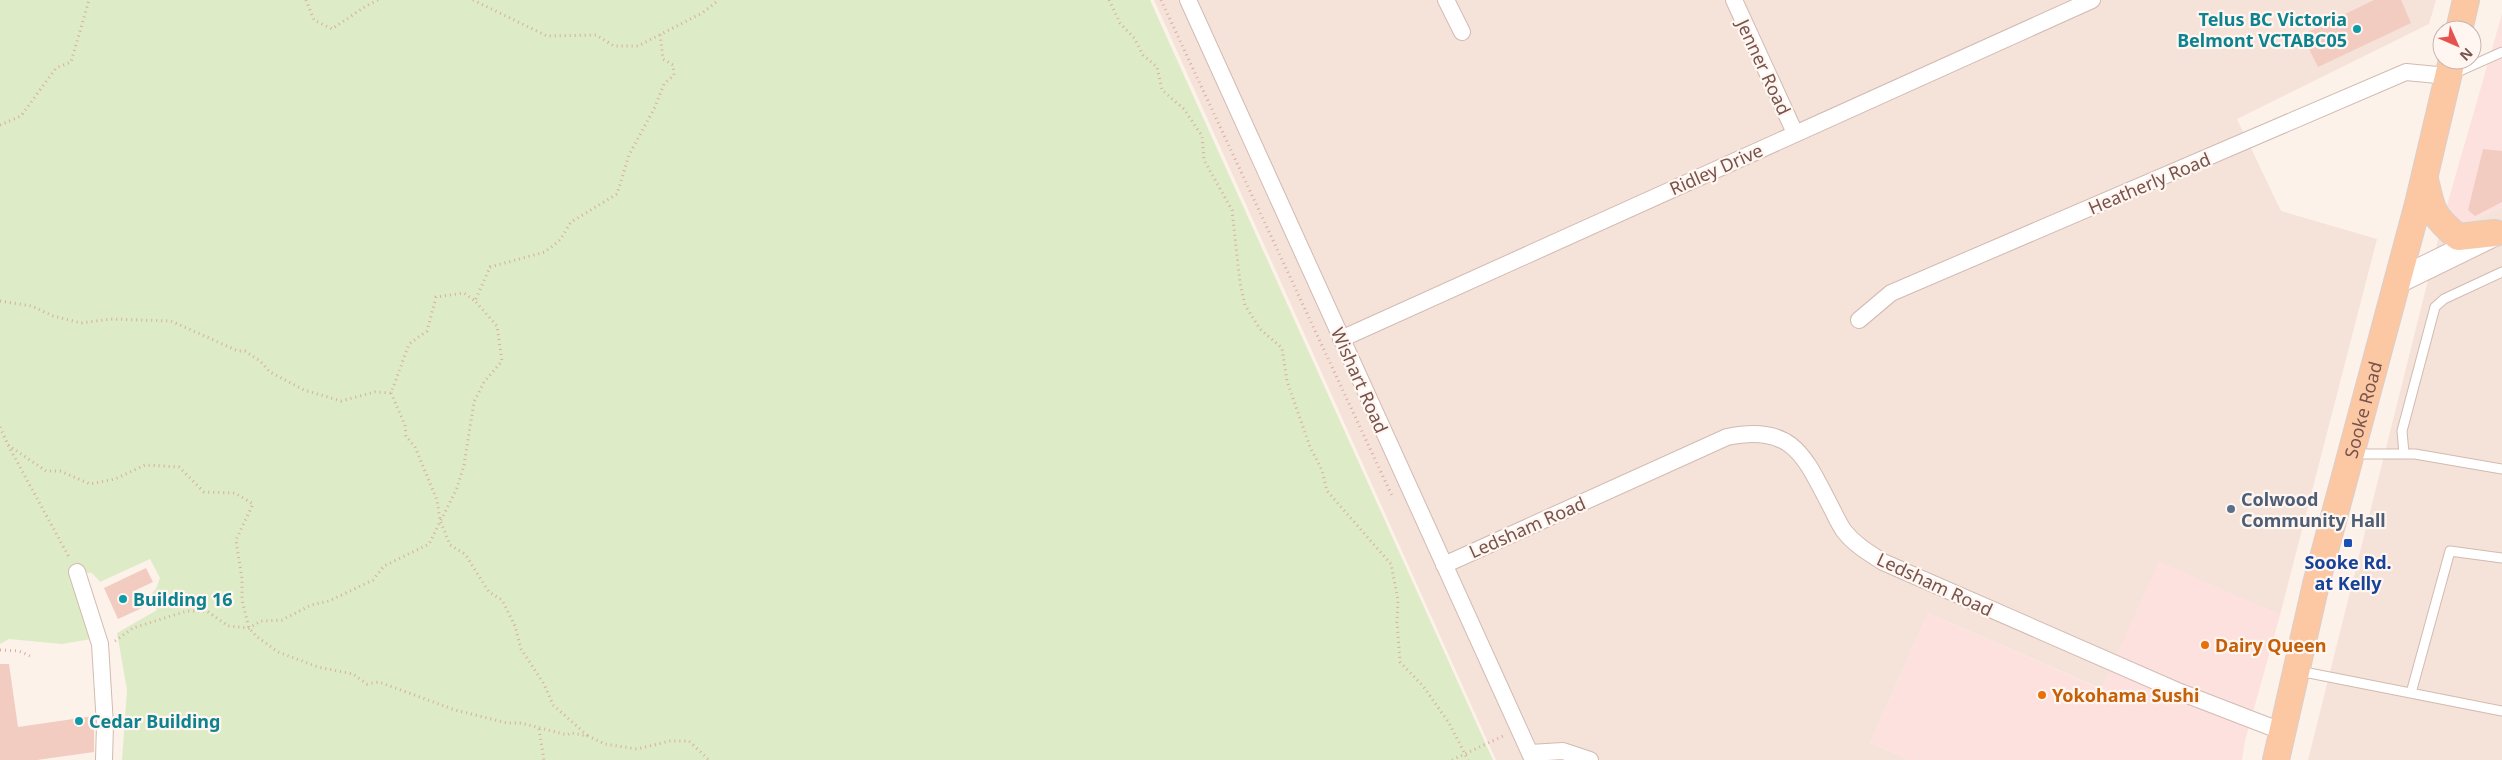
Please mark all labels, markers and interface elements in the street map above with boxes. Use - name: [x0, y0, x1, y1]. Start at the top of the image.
- place label: Telus BC Victoria Belmont VCTABC05: [2177, 7, 2347, 52]
- street label: Jenner Road: [1731, 14, 1797, 119]
- north arrow: [2432, 20, 2482, 70]
- marker: Telus BC Victoria Belmont VCTABC05: [2351, 23, 2363, 35]
- text: N: [2456, 44, 2477, 65]
- street label: Ridley Drive: [1666, 138, 1766, 200]
- street label: Heatherly Road: [2084, 146, 2214, 220]
- street label: Wishart Road: [1326, 323, 1394, 437]
- street label: Sooke Road: [2338, 359, 2387, 461]
- place label: Colwood Community Hall: [2241, 487, 2386, 532]
- street label: Ledsham Road: [1465, 491, 1589, 563]
- marker: Colwood Community Hall: [2225, 503, 2237, 515]
- marker: Sooke Rd. at Kelly: [2342, 537, 2354, 549]
- street label: Ledsham Road: [1873, 547, 1997, 621]
- place label: Sooke Rd. at Kelly: [2304, 550, 2392, 595]
- place label: Building 16: [133, 587, 233, 611]
- marker: Building 16: [117, 593, 129, 605]
- place label: Dairy Queen: [2215, 633, 2326, 657]
- marker: Dairy Queen: [2199, 639, 2211, 651]
- place label: Yokohama Sushi: [2052, 683, 2199, 707]
- marker: Yokohama Sushi: [2036, 689, 2048, 701]
- place label: Cedar Building: [89, 709, 220, 733]
- marker: Cedar Building: [73, 715, 85, 727]

